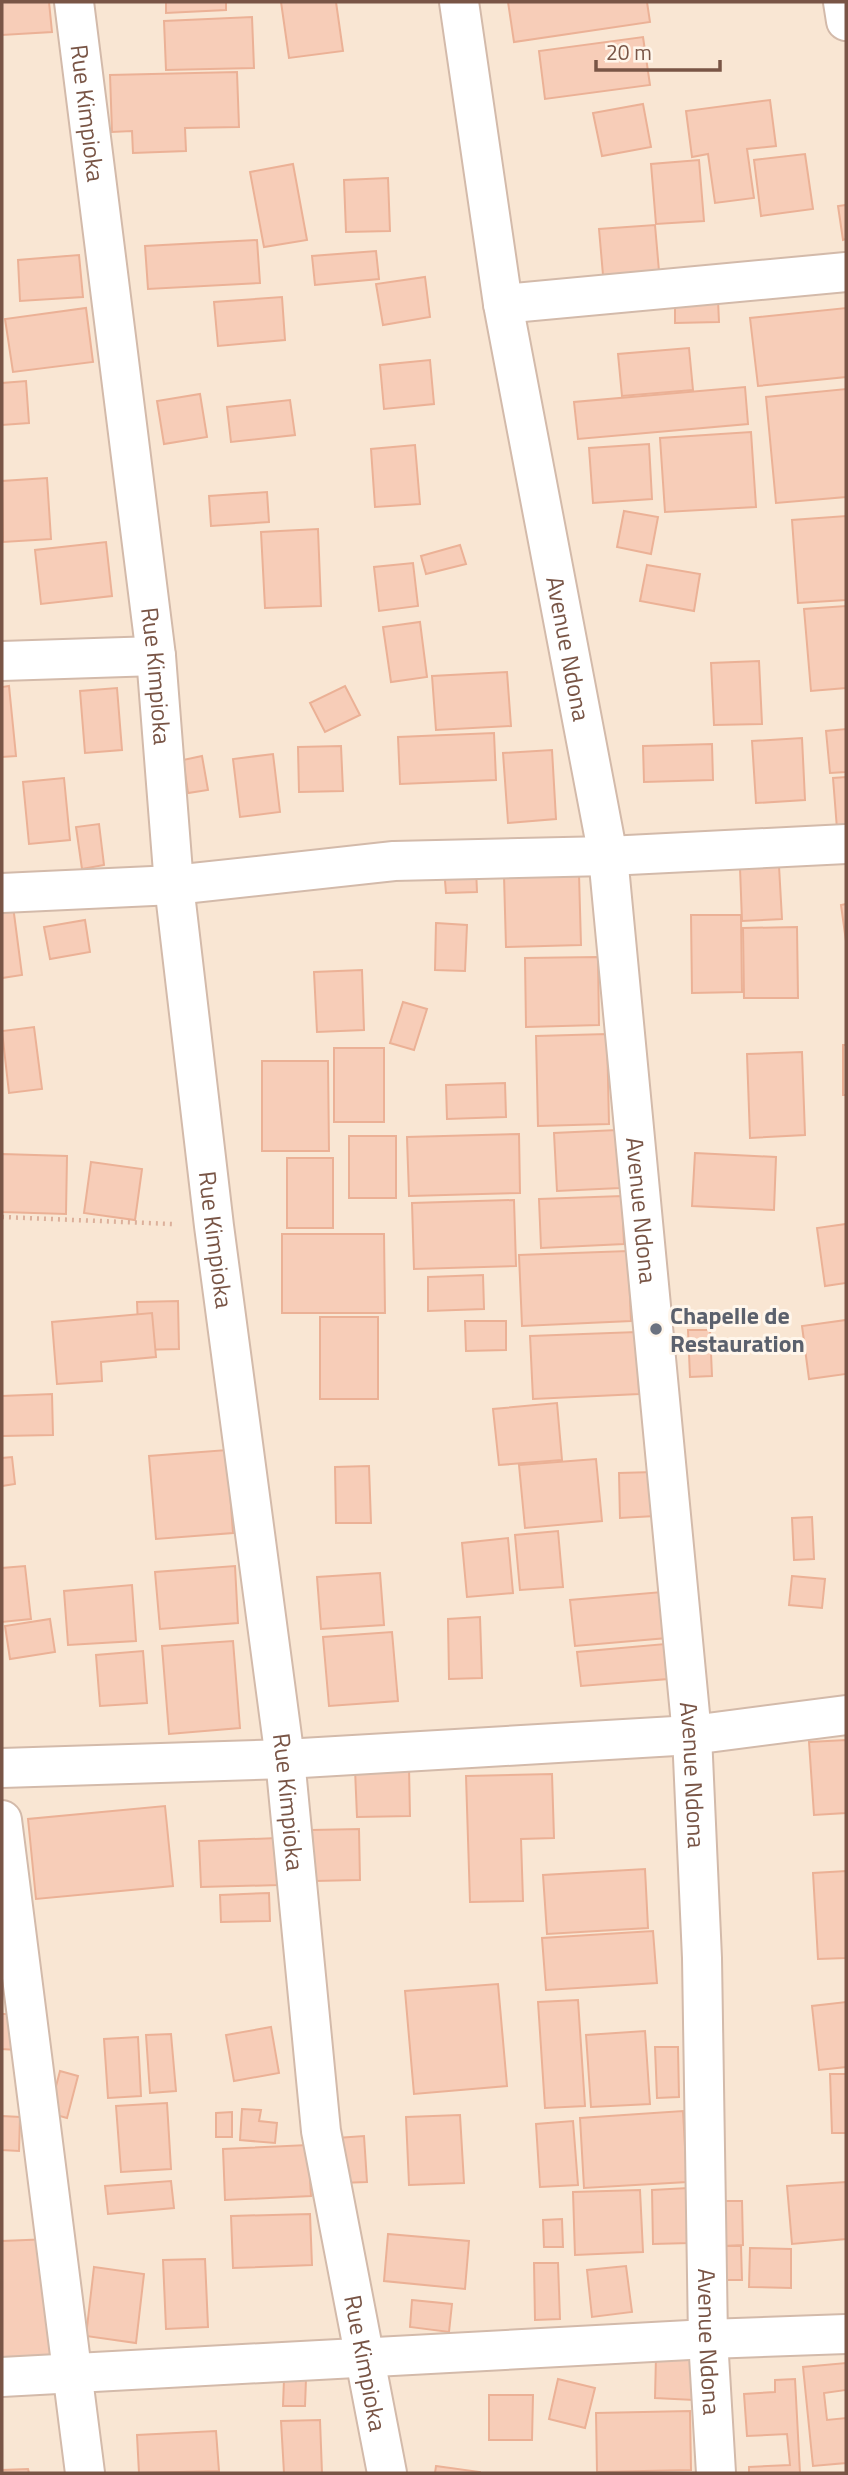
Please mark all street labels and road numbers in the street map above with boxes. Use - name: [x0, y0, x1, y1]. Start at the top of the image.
- street label: Rue Kimpioka: [61, 42, 114, 184]
- street label: Avenue Ndona: [537, 573, 600, 724]
- street label: Rue Kimpioka: [132, 605, 181, 746]
- street label: Avenue Ndona: [617, 1136, 667, 1285]
- street label: Rue Kimpioka: [190, 1169, 243, 1310]
- street label: Avenue Ndona: [671, 1700, 715, 1849]
- street label: Rue Kimpioka: [264, 1731, 314, 1872]
- street label: Avenue Ndona: [689, 2268, 730, 2416]
- street label: Rue Kimpioka: [335, 2292, 397, 2434]

